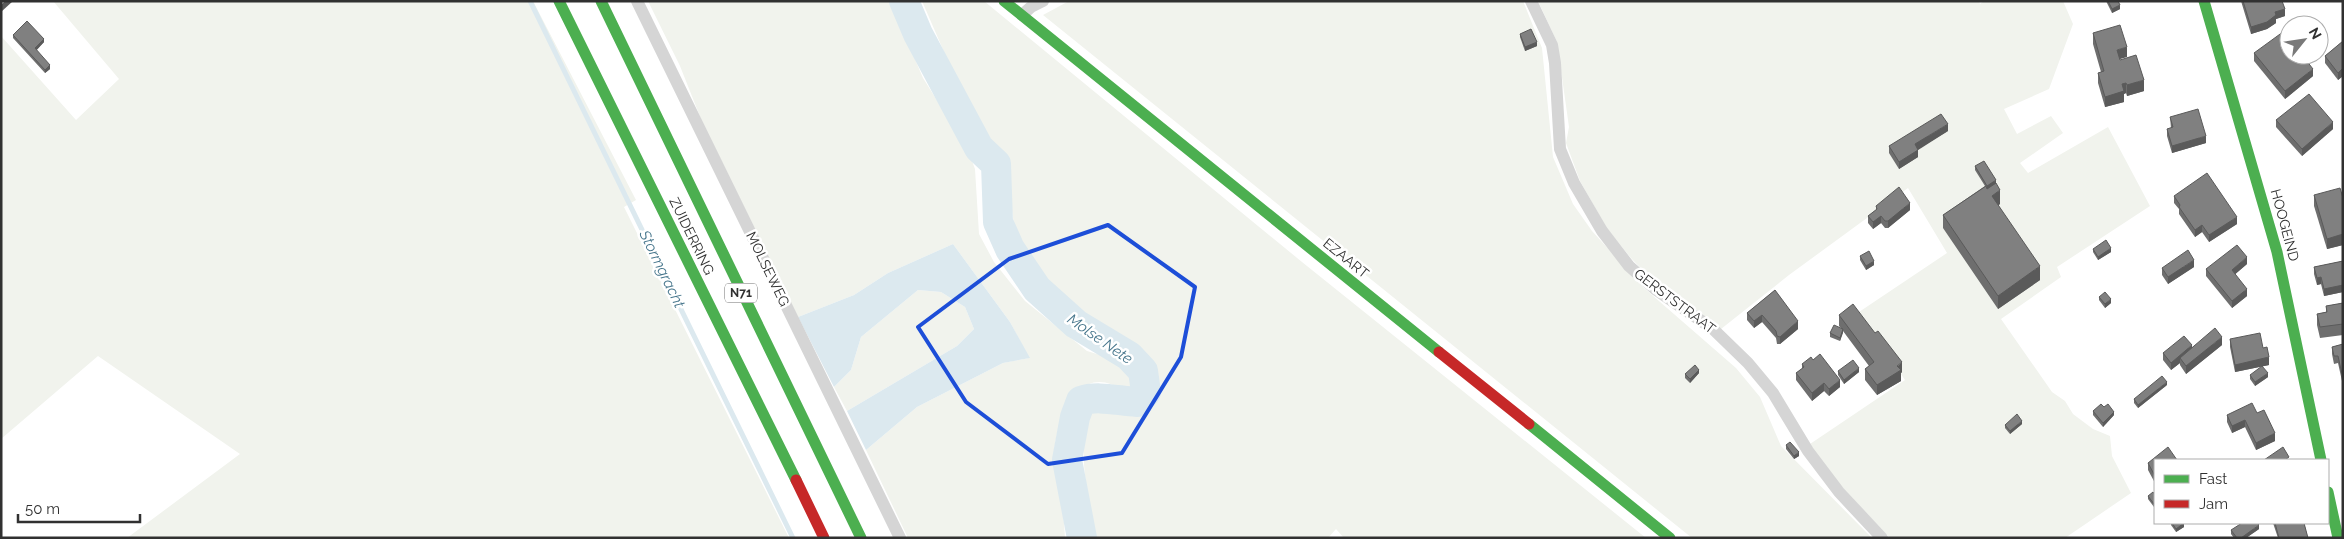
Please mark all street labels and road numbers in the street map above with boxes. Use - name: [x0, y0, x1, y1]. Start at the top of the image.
- street label: HOOGEIND: [2268, 187, 2302, 263]
- street label: ZUIDERRING: [666, 195, 718, 277]
- street label: MOLSEWEG: [743, 229, 793, 309]
- street label: EZAART: [1320, 235, 1372, 281]
- street label: GERSTSTRAAT: [1631, 265, 1719, 337]
- road number: N71: [725, 284, 757, 302]

